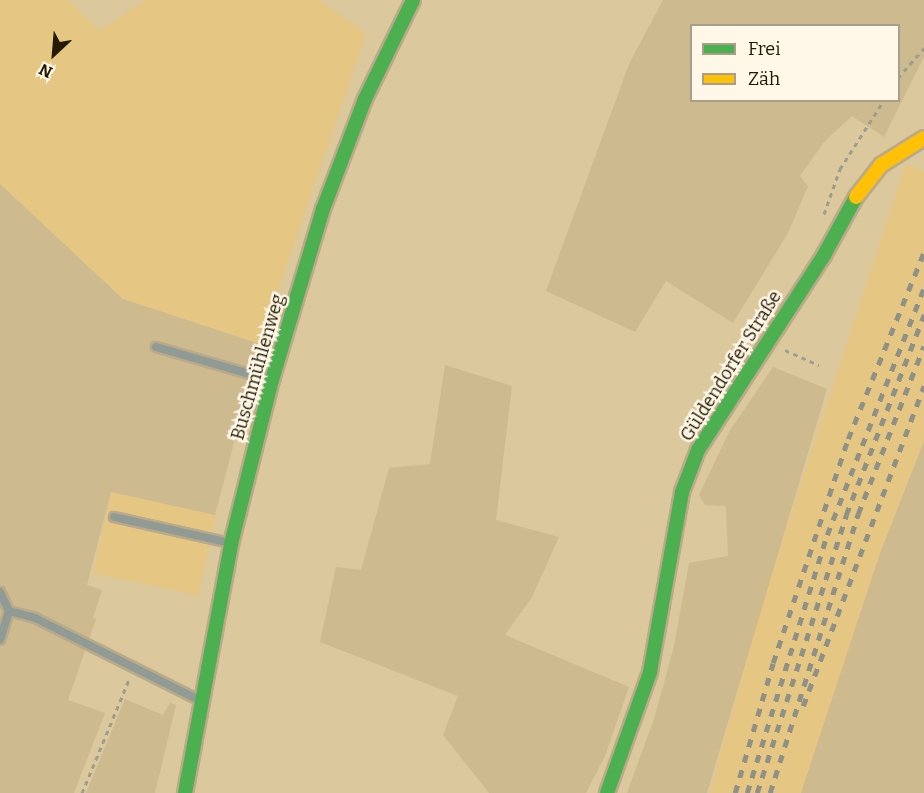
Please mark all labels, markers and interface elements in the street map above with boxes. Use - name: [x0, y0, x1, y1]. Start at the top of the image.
- north arrow: [24, 24, 84, 84]
- legend: [690, 24, 900, 102]
- text: Frei: [748, 38, 781, 60]
- text: N: [36, 59, 56, 82]
- text: Zäh: [748, 68, 780, 90]
- street label: Güldendorfer Straße: [676, 287, 786, 445]
- street label: Buschmühlenweg: [227, 292, 289, 442]

